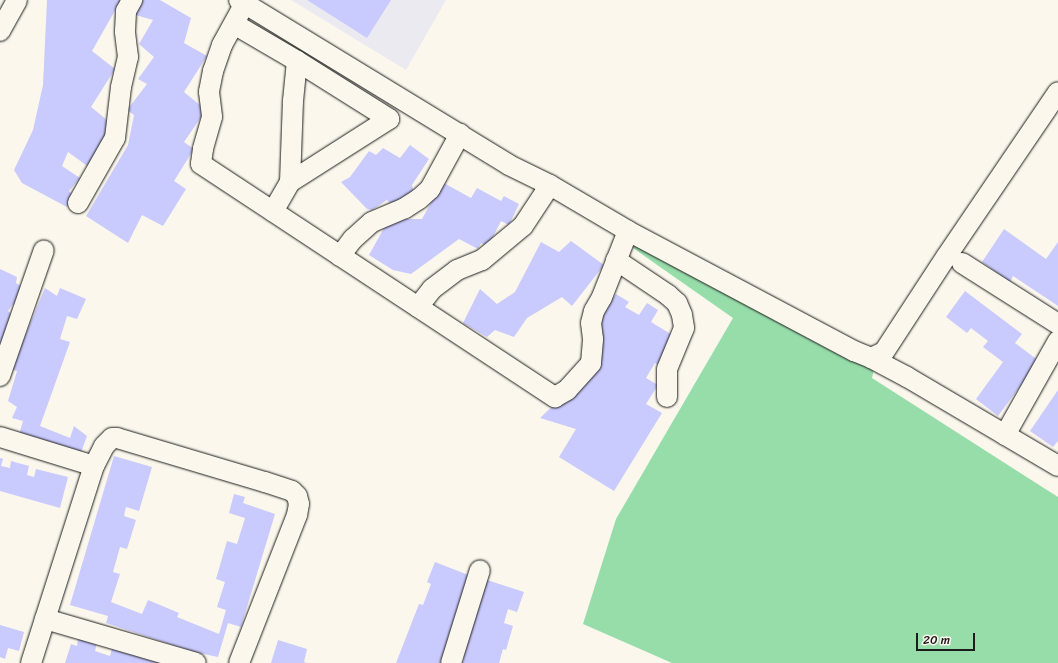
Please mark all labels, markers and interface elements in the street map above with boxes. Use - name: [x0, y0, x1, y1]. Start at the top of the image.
- scale bar: [918, 625, 977, 651]
- text: 20 m: [923, 629, 950, 651]

